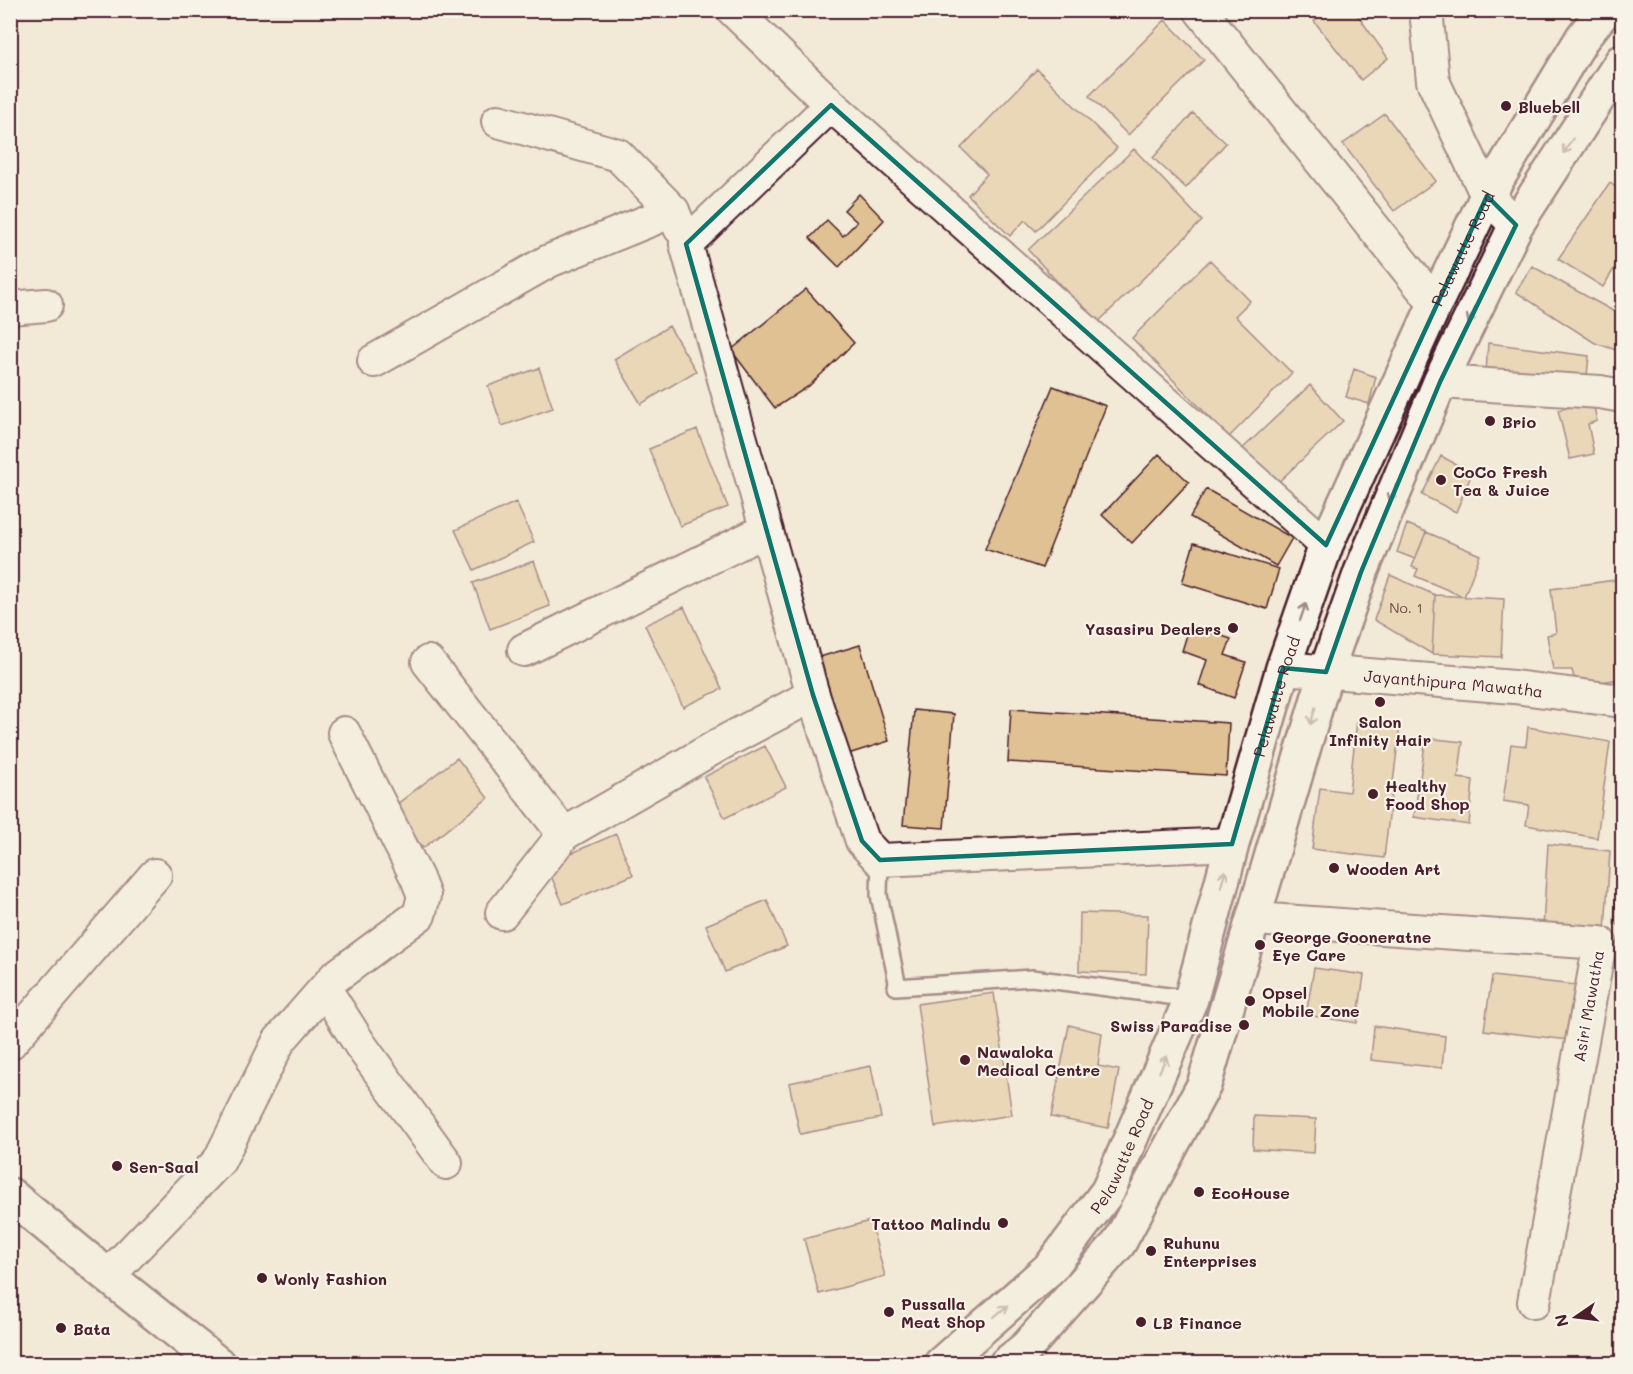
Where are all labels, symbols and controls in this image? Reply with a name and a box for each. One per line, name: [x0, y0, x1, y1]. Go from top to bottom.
place label: Bluebell: [1518, 96, 1580, 117]
marker: Bluebell: [1499, 99, 1513, 113]
one-way arrow: [1561, 137, 1574, 154]
street label: Pelawatte Road: [1425, 187, 1498, 309]
one-way arrow: [1466, 306, 1478, 324]
place label: Brio: [1502, 411, 1537, 432]
marker: Brio: [1483, 414, 1497, 428]
place label: CoCo Fresh Tea & Juice: [1453, 461, 1550, 500]
marker: CoCo Fresh Tea & Juice: [1434, 473, 1448, 487]
one-way arrow: [1387, 484, 1398, 502]
house number: No. 1: [1389, 598, 1423, 617]
one-way arrow: [1298, 603, 1309, 622]
place label: Yasasiru Dealers: [1085, 618, 1221, 639]
marker: Yasasiru Dealers: [1226, 621, 1240, 635]
street label: Pelawatte Road: [1247, 633, 1304, 759]
street label: Jayanthipura Mawatha: [1363, 664, 1544, 701]
marker: Salon Infinity Hair: [1373, 695, 1387, 709]
one-way arrow: [1307, 706, 1318, 725]
place label: Salon Infinity Hair: [1329, 711, 1431, 750]
place label: Healthy Food Shop: [1385, 775, 1470, 814]
marker: Healthy Food Shop: [1366, 787, 1380, 801]
place label: Wooden Art: [1346, 858, 1440, 879]
marker: Wooden Art: [1327, 861, 1341, 875]
one-way arrow: [1217, 870, 1229, 889]
place label: George Gooneratne Eye Care: [1272, 926, 1431, 965]
marker: George Gooneratne Eye Care: [1253, 938, 1267, 952]
street label: Asiri Mawatha: [1568, 949, 1608, 1063]
place label: Opsel Mobile Zone: [1262, 982, 1360, 1021]
marker: Opsel Mobile Zone: [1243, 994, 1257, 1008]
place label: Swiss Paradise: [1110, 1015, 1232, 1036]
marker: Swiss Paradise: [1237, 1018, 1251, 1032]
place label: Nawaloka Medical Centre: [977, 1041, 1100, 1080]
marker: Nawaloka Medical Centre: [958, 1053, 972, 1067]
one-way arrow: [1158, 1056, 1169, 1074]
street label: Pelawatte Road: [1084, 1095, 1157, 1217]
place label: Sen-Saal: [129, 1156, 198, 1177]
marker: Sen-Saal: [110, 1159, 124, 1173]
place label: EcoHouse: [1211, 1182, 1290, 1203]
marker: EcoHouse: [1192, 1185, 1206, 1199]
place label: Tattoo Malindu: [871, 1213, 991, 1234]
marker: Tattoo Malindu: [996, 1216, 1010, 1230]
place label: Ruhunu Enterprises: [1163, 1232, 1257, 1271]
marker: Ruhunu Enterprises: [1144, 1244, 1158, 1258]
place label: Wonly Fashion: [274, 1268, 387, 1289]
marker: Wonly Fashion: [255, 1271, 269, 1285]
north arrow: [1546, 1287, 1606, 1347]
place label: Pussalla Meat Shop: [901, 1293, 985, 1332]
one-way arrow: [993, 1304, 1008, 1318]
marker: Pussalla Meat Shop: [882, 1305, 896, 1319]
place label: LB Finance: [1153, 1312, 1242, 1333]
text: N: [1549, 1312, 1573, 1329]
marker: LB Finance: [1134, 1315, 1148, 1329]
place label: Bata: [73, 1318, 111, 1339]
marker: Bata: [54, 1321, 68, 1335]

